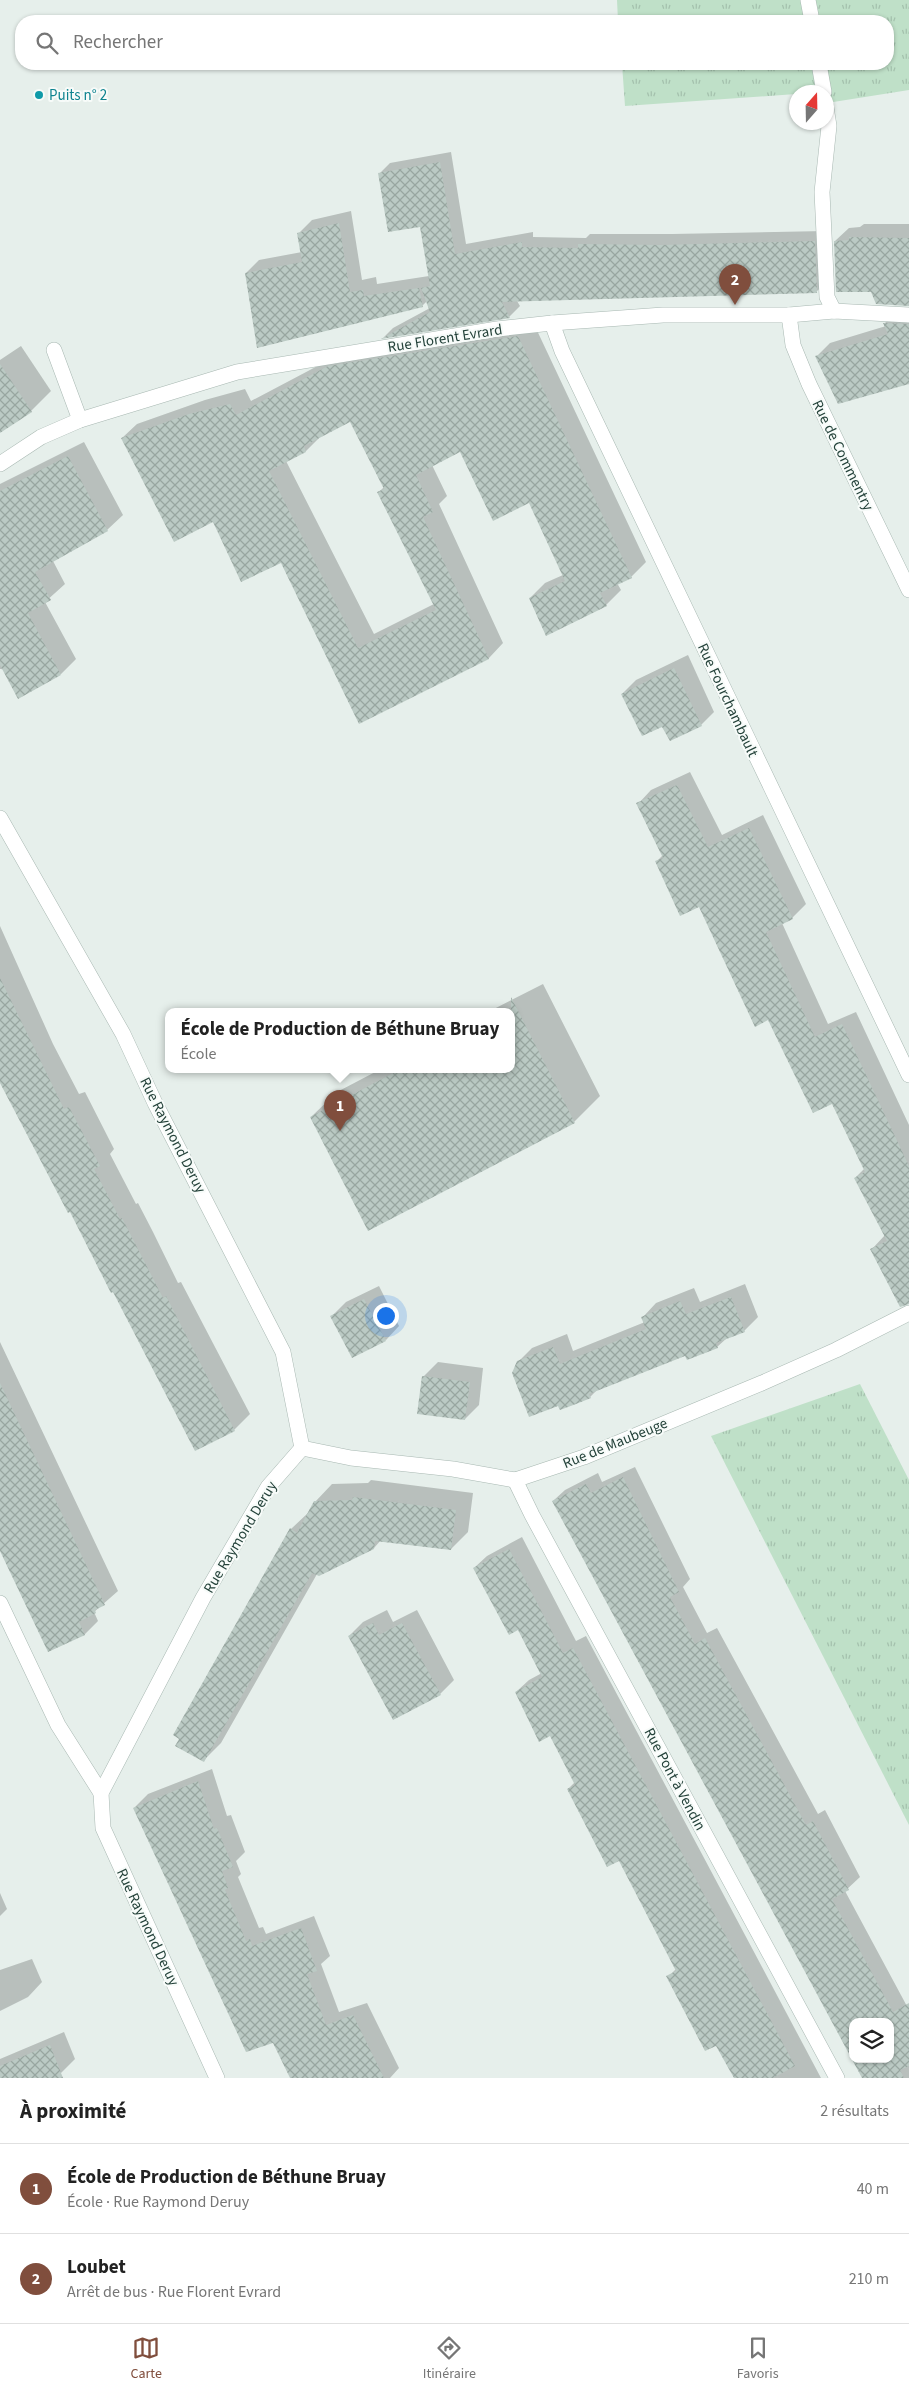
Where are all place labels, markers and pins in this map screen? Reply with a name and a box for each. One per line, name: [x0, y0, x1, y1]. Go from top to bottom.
place label: Puits n° 2: [49, 85, 107, 106]
marker: Puits n° 2: [33, 89, 45, 101]
pin: 2: [719, 264, 751, 305]
pin: 1: [324, 1090, 356, 1131]

